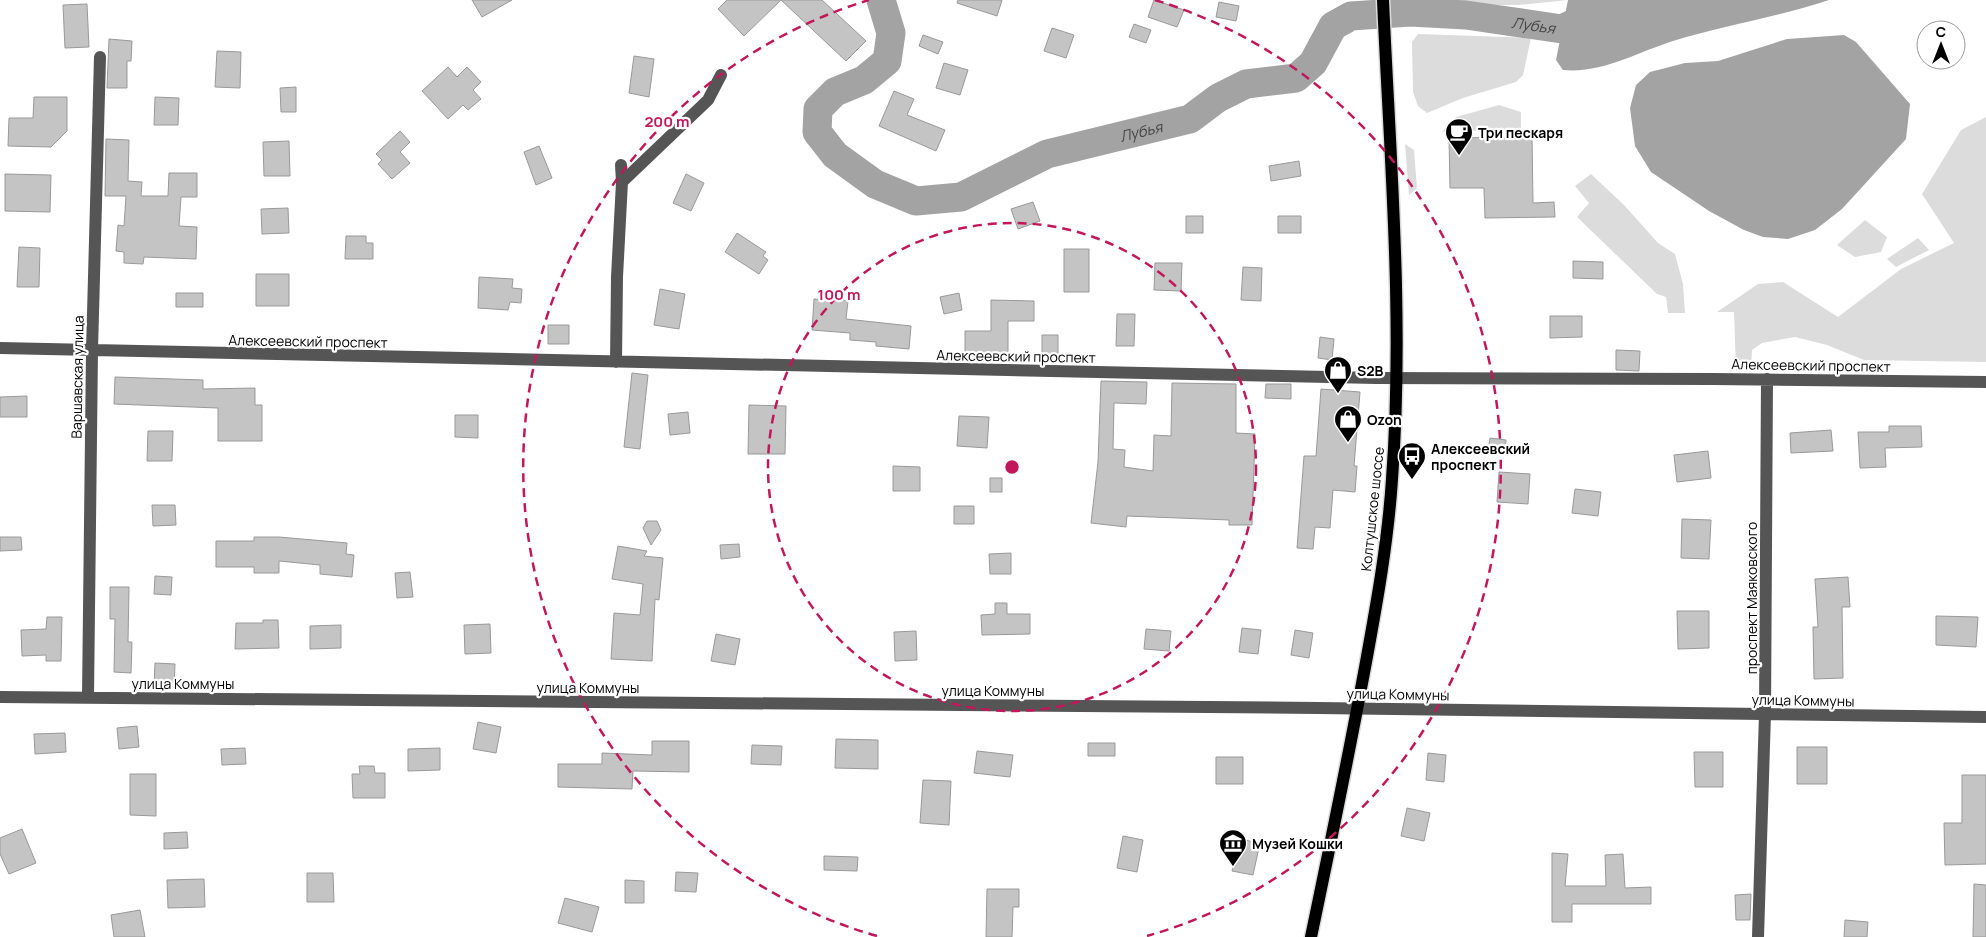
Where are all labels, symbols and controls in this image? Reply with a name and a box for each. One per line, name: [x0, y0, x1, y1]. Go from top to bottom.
water label: Лубья: [1510, 11, 1558, 39]
north arrow: [1916, 20, 1966, 70]
text: С: [1936, 22, 1946, 41]
text: 200 m: [644, 111, 690, 132]
water label: Лубья: [1117, 115, 1166, 146]
cafe icon: Три пескаря: [1444, 117, 1474, 156]
place label: Три пескаря: [1478, 123, 1563, 142]
text: 100 m: [818, 284, 860, 305]
street label: Варшавская улица: [66, 315, 88, 439]
street label: Алексеевский проспект: [228, 330, 388, 352]
street label: Алексеевский проспект: [936, 345, 1096, 367]
street label: Алексеевский проспект: [1731, 354, 1891, 376]
shop icon: S2B: [1323, 355, 1353, 394]
place label: S2B: [1357, 361, 1384, 380]
shop icon: Ozon: [1333, 404, 1363, 443]
place label: Ozon: [1367, 410, 1402, 429]
place label: Алексеевский проспект: [1431, 439, 1530, 474]
bus stop icon: Алексеевский проспект: [1397, 441, 1427, 480]
street label: Колтушское шоссе: [1356, 446, 1388, 572]
centre of rings: [1003, 458, 1021, 476]
street label: проспект Маяковского: [1742, 522, 1761, 674]
street label: улица Коммуны: [132, 674, 234, 693]
street label: улица Коммуны: [537, 678, 639, 697]
street label: улица Коммуны: [942, 681, 1044, 700]
street label: улица Коммуны: [1346, 684, 1450, 704]
street label: улица Коммуны: [1751, 690, 1855, 710]
museum icon: Музей Кошки: [1218, 828, 1248, 867]
place label: Музей Кошки: [1252, 834, 1343, 853]

